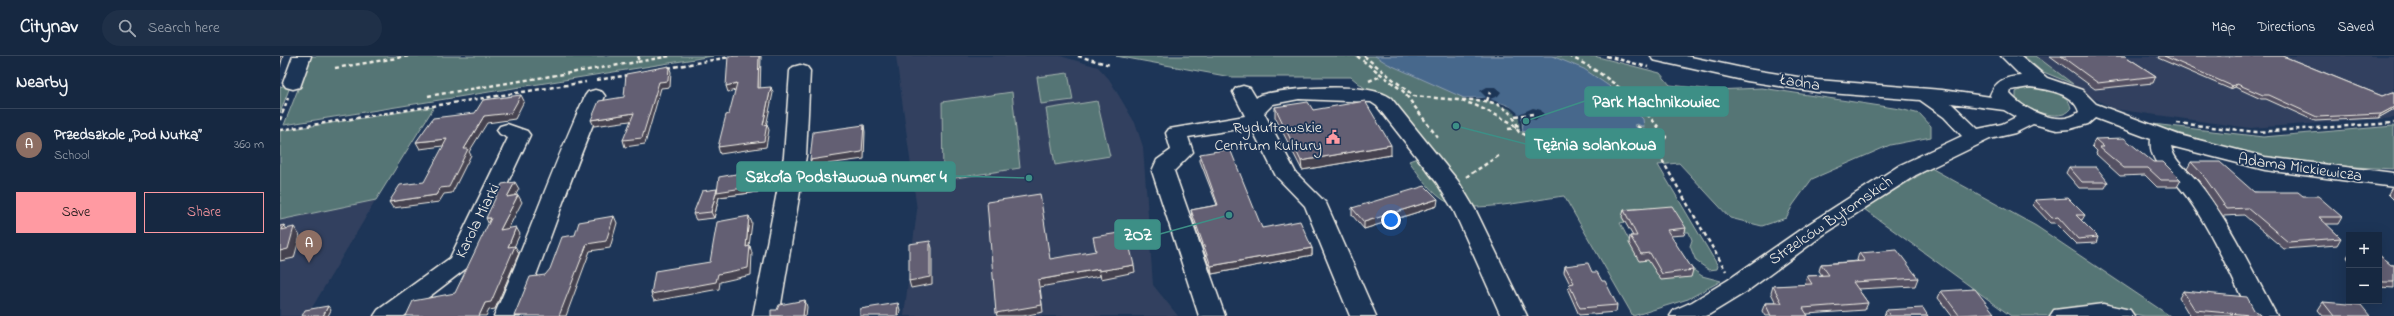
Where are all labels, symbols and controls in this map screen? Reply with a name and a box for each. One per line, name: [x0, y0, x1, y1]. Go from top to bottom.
search box: [102, 10, 382, 46]
text: Citynav: [20, 14, 78, 41]
icon: search: [116, 17, 138, 39]
text: Search here: [148, 17, 220, 39]
text: Map: [2212, 17, 2235, 38]
text: Directions: [2257, 17, 2315, 38]
text: Saved: [2337, 17, 2374, 38]
street label: Ładna: [1777, 68, 1822, 98]
text: Nearby: [16, 70, 68, 95]
callout: Park Machnikowiec: [1585, 87, 1728, 116]
text: Park Machnikowiec: [1592, 90, 1720, 115]
place label: Rydułtowskie Centrum Kultury: [1214, 116, 1323, 158]
text: Przedszkole „Pod Nutką”: [54, 124, 202, 146]
public building icon: Rydułtowskie Centrum Kultury: [1325, 129, 1341, 145]
callout: Tężnia solankowa: [1526, 129, 1664, 158]
text: Tężnia solankowa: [1534, 133, 1656, 158]
text: A: [25, 135, 33, 154]
text: 360 m: [234, 135, 264, 154]
text: School: [54, 146, 90, 165]
street label: Adama Mickiewicza: [2236, 147, 2364, 189]
callout: Szkoła Podstawowa numer 4: [737, 162, 955, 191]
text: Szkoła Podstawowa numer 4: [745, 165, 948, 190]
street label: Strzelców Bytomskich: [1764, 170, 1898, 272]
street label: Karola Miarki: [450, 179, 507, 262]
button: Save: [16, 192, 136, 233]
button: Share: [144, 192, 264, 233]
your location: [1381, 210, 1401, 230]
callout: ZOZ: [1115, 220, 1160, 249]
text: ZOZ: [1124, 223, 1153, 248]
pin: A: [296, 230, 322, 263]
map controls: [2346, 232, 2382, 304]
button: +: [2346, 232, 2382, 268]
button: −: [2346, 268, 2382, 304]

